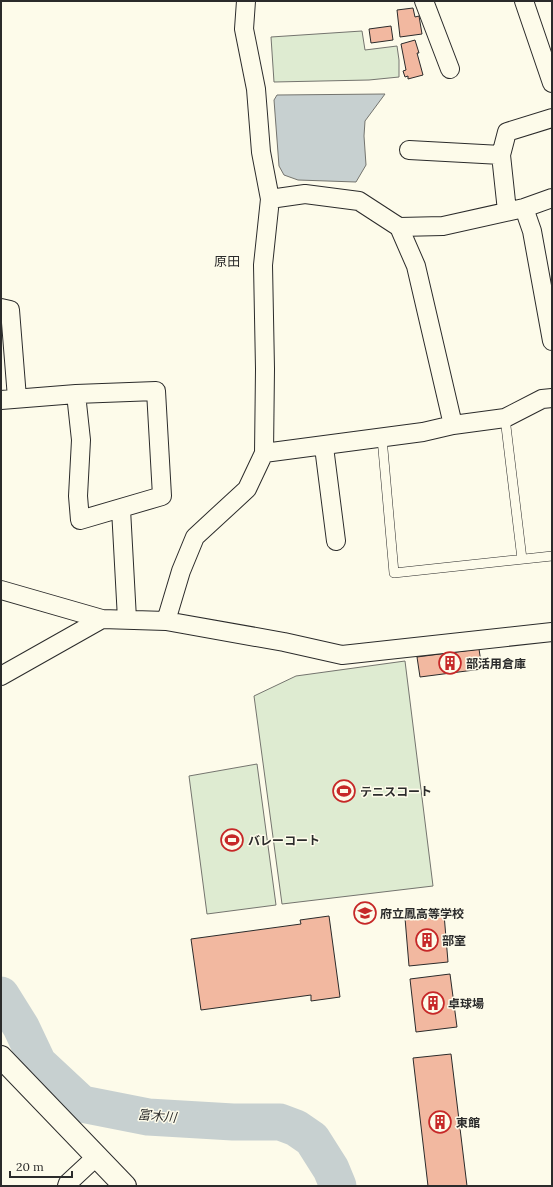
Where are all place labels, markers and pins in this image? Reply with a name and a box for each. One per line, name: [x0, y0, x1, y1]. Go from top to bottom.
building icon: 部活用倉庫: [437, 650, 463, 676]
place label: 部活用倉庫: [466, 656, 526, 671]
sports icon: テニスコート: [331, 778, 357, 804]
place label: テニスコート: [360, 784, 432, 799]
sports icon: バレーコート: [219, 827, 245, 853]
place label: バレーコート: [248, 833, 320, 848]
school or university icon: 府立鳳高等学校: [352, 900, 378, 926]
place label: 府立鳳高等学校: [380, 906, 464, 921]
building icon: 部室: [414, 927, 440, 953]
place label: 部室: [442, 933, 466, 948]
building icon: 卓球場: [420, 990, 446, 1016]
place label: 卓球場: [448, 996, 484, 1011]
building icon: 東館: [427, 1109, 453, 1135]
place label: 東館: [456, 1115, 480, 1130]

